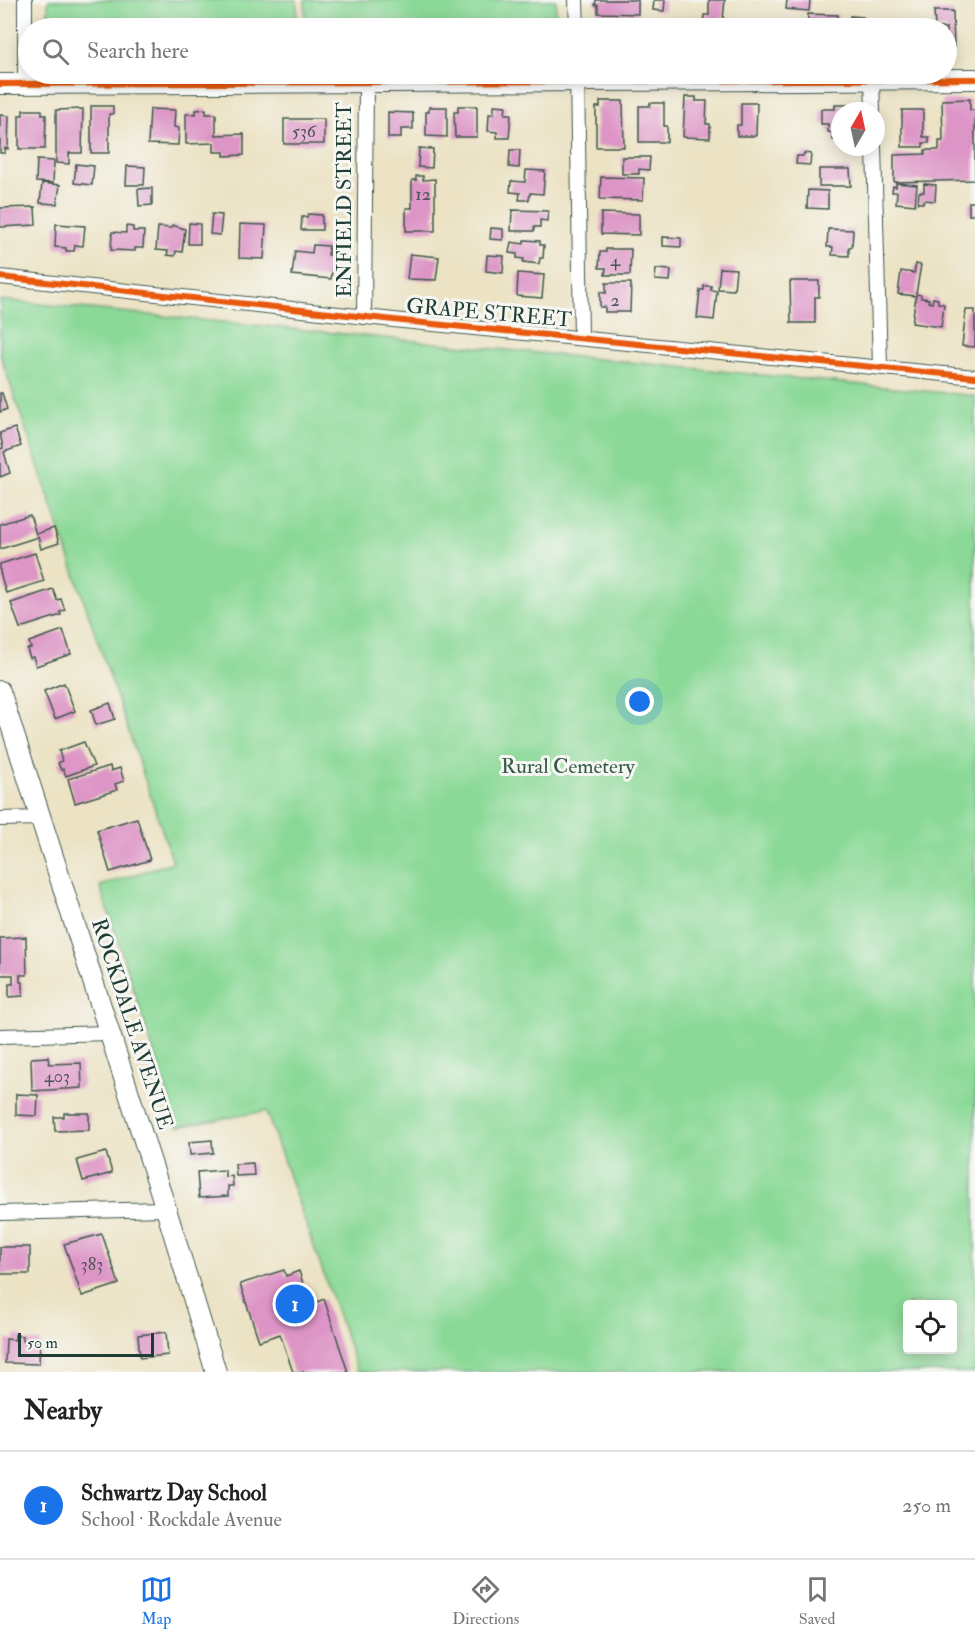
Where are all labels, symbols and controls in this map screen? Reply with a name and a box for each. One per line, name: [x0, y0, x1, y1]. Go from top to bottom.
search box: [18, 18, 957, 84]
icon: search: [39, 35, 72, 68]
text: Search here: [87, 37, 189, 65]
street label: ENFIELD STREET: [331, 102, 358, 298]
north arrow: [831, 102, 885, 156]
house number: 536: [292, 120, 317, 143]
house number: 12: [415, 183, 431, 206]
house number: 4: [610, 249, 621, 272]
house number: 2: [610, 289, 620, 312]
street label: GRAPE STREET: [405, 292, 573, 334]
your location: [625, 687, 654, 716]
park label: Rural Cemetery: [501, 753, 636, 780]
street label: ROCKDALE AVENUE: [85, 915, 179, 1133]
house number: 403: [44, 1065, 70, 1088]
house number: 383: [81, 1253, 103, 1276]
pin: 1: [276, 1282, 314, 1326]
map controls: [903, 1300, 957, 1354]
button: locate: [903, 1300, 957, 1354]
scale bar: [18, 1330, 154, 1358]
text: 50 m: [27, 1333, 58, 1353]
text: Nearby: [24, 1395, 102, 1427]
text: Schwartz Day School: [81, 1479, 267, 1507]
text: 1: [40, 1493, 47, 1518]
text: 250 m: [902, 1493, 951, 1518]
text: School · Rockdale Avenue: [81, 1507, 282, 1532]
tab: Map: [140, 1573, 173, 1629]
tab: Directions: [452, 1573, 519, 1629]
tab: Saved: [799, 1573, 835, 1629]

